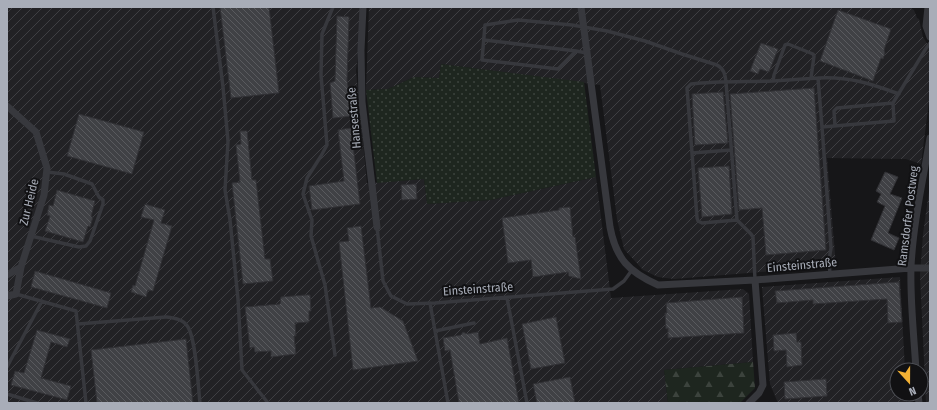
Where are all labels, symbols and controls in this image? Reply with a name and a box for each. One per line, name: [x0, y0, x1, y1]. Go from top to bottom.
street label: Hansestraße: [344, 87, 364, 149]
street label: Ramsdorfer Postweg: [895, 165, 921, 267]
street label: Zur Heide: [16, 177, 42, 227]
street label: Einsteinstraße: [766, 255, 838, 275]
street label: Einsteinstraße: [442, 280, 514, 298]
north arrow: [889, 362, 929, 402]
text: N: [907, 384, 918, 398]

